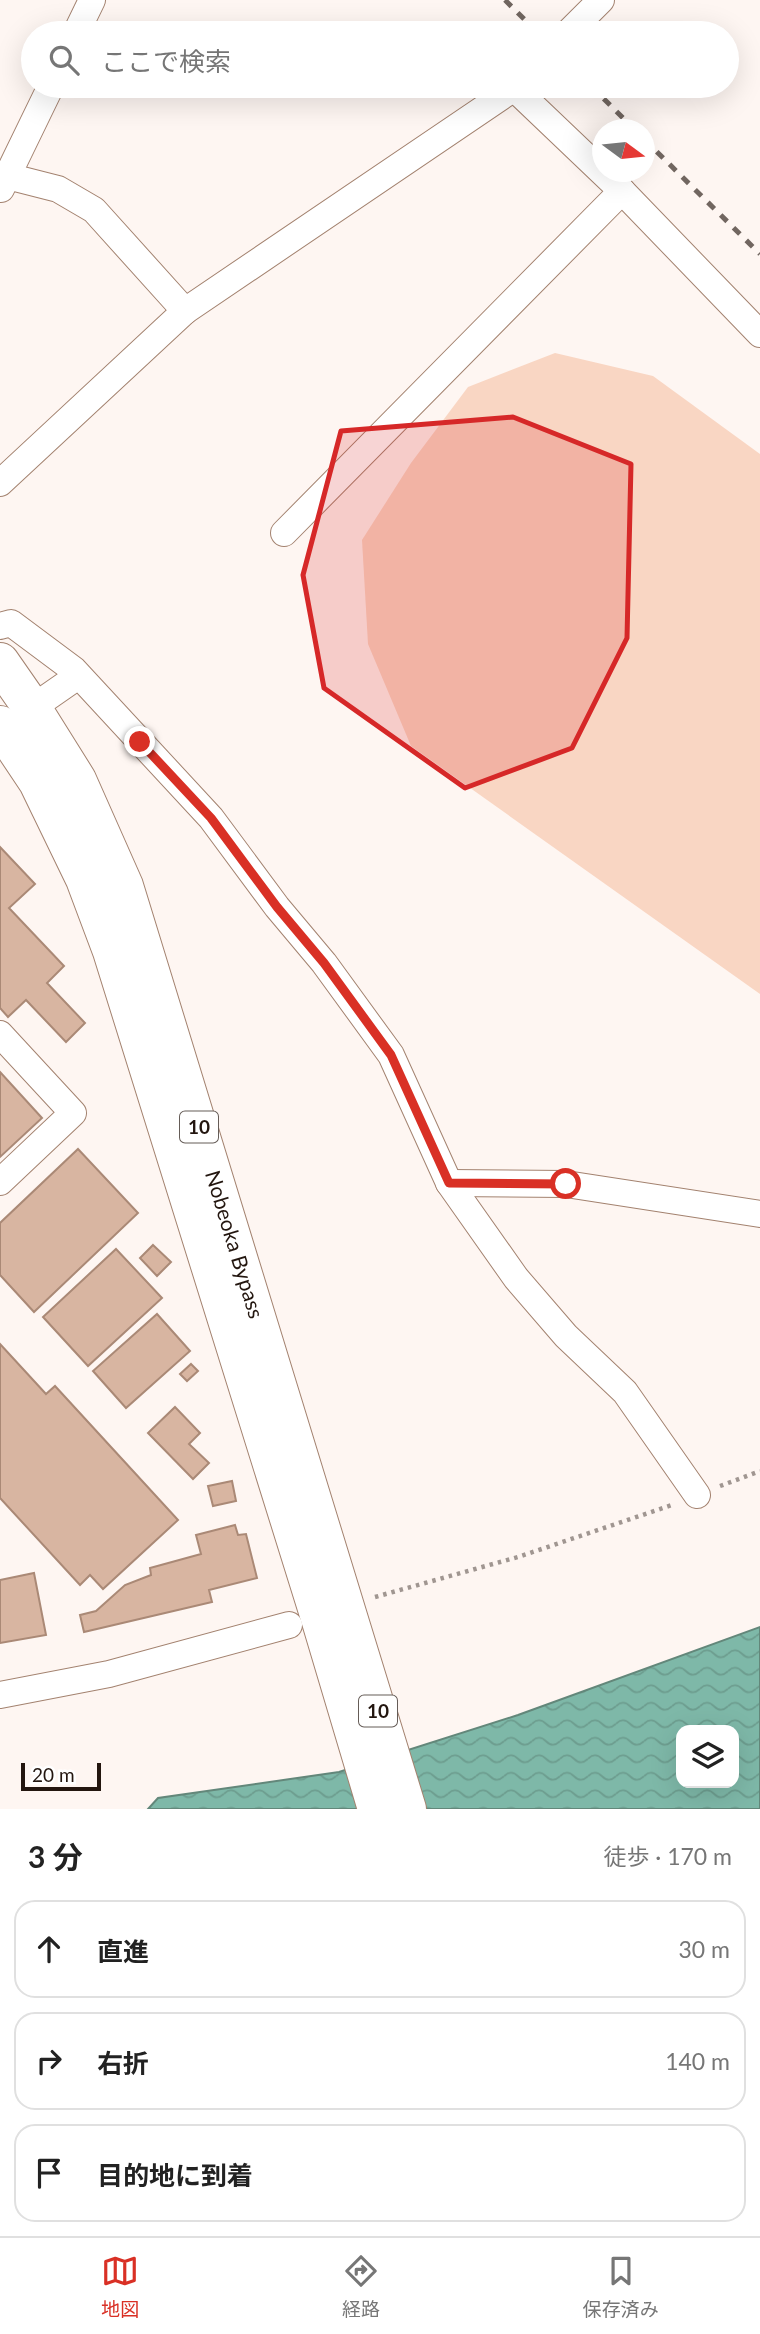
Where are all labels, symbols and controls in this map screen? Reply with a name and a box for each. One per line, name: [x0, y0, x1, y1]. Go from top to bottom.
search box: [21, 21, 739, 98]
icon: search: [45, 41, 83, 79]
text: ここで検索: [101, 45, 231, 77]
north arrow: [592, 119, 655, 182]
route end: [124, 726, 155, 757]
road number: 10: [180, 1112, 218, 1142]
street label: Nobeoka Bypass: [201, 1167, 270, 1321]
route start: [550, 1168, 581, 1199]
road number: 10: [359, 1695, 397, 1726]
map controls: [676, 1725, 739, 1788]
button: layers: [676, 1725, 739, 1788]
scale bar: [21, 1760, 102, 1792]
text: 20 m: [32, 1763, 75, 1786]
text: 3 分: [28, 1838, 83, 1874]
text: 徒歩 · 170 m: [603, 1842, 732, 1870]
icon: ahead: [30, 1930, 68, 1968]
text: 直進: [97, 1935, 149, 1967]
text: 30 m: [679, 1935, 730, 1963]
icon: right: [30, 2042, 68, 2080]
text: 右折: [97, 2047, 149, 2079]
text: 140 m: [665, 2047, 730, 2075]
icon: arrive: [30, 2154, 68, 2192]
text: 目的地に到着: [97, 2159, 253, 2191]
tab: 地図: [101, 2252, 139, 2321]
tab: 経路: [342, 2252, 380, 2321]
tab: 保存済み: [583, 2252, 659, 2321]

